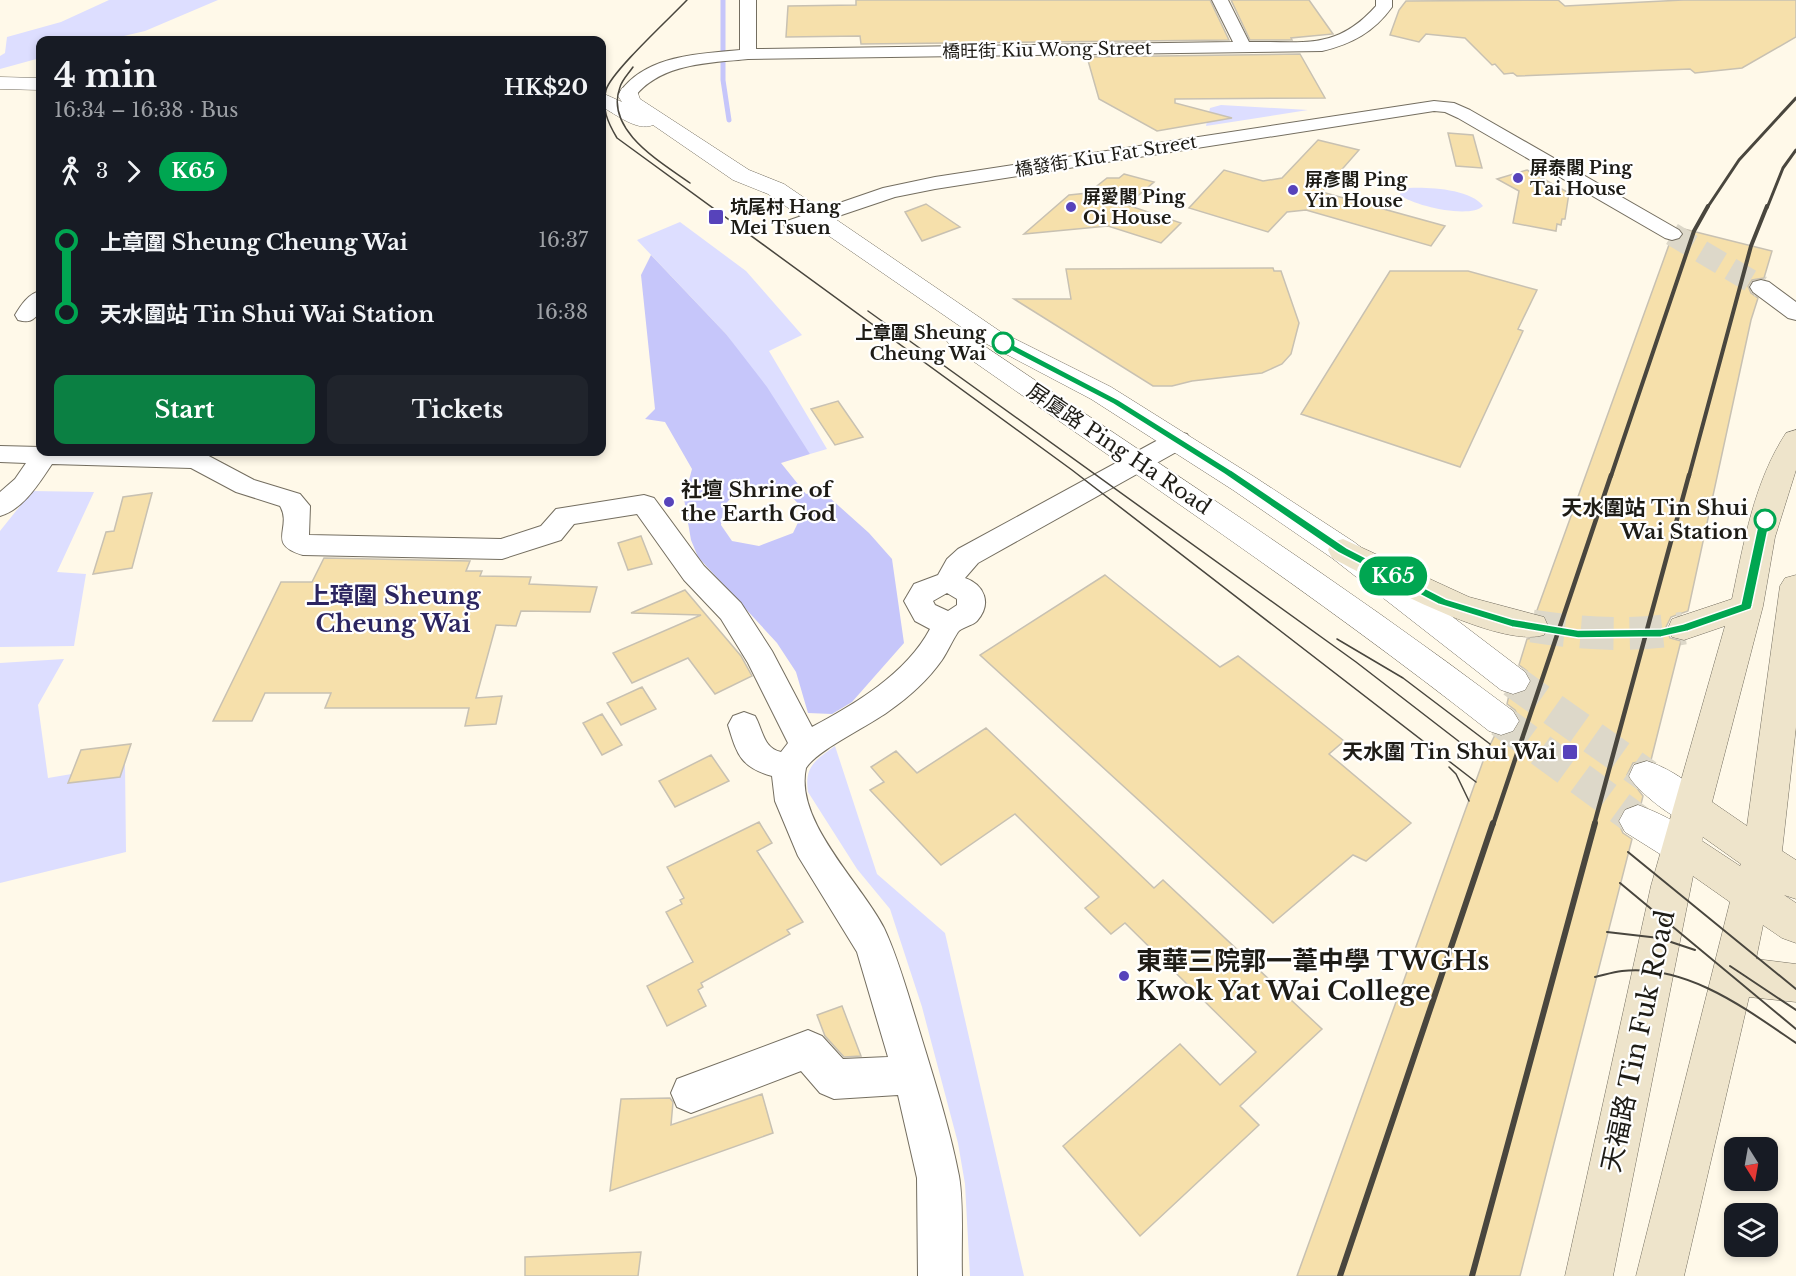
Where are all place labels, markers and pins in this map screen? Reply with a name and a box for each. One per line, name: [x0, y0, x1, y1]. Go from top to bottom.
place label: 屏泰閣 Ping Tai House: [1530, 157, 1633, 200]
place label: 屏彥閣 Ping Yin House: [1304, 169, 1408, 212]
marker: 屏泰閣 Ping Tai House: [1511, 171, 1525, 185]
marker: 屏彥閣 Ping Yin House: [1286, 183, 1300, 197]
place label: 屏愛閣 Ping Oi House: [1083, 186, 1186, 229]
place label: 坑尾村 Hang Mei Tsuen: [730, 196, 841, 239]
marker: 屏愛閣 Ping Oi House: [1064, 200, 1078, 214]
marker: 坑尾村 Hang Mei Tsuen: [707, 208, 725, 226]
place label: 上章圍 Sheung Cheung Wai: [855, 322, 987, 365]
marker: 上章圍 Sheung Cheung Wai: [992, 332, 1014, 354]
place label: 社壇 Shrine of the Earth God: [681, 477, 836, 527]
marker: 社壇 Shrine of the Earth God: [662, 495, 676, 509]
place label: 天水圍站 Tin Shui Wai Station: [1561, 495, 1748, 545]
marker: 天水圍站 Tin Shui Wai Station: [1754, 509, 1776, 531]
place label: 天水圍 Tin Shui Wai: [1342, 739, 1556, 765]
marker: 天水圍 Tin Shui Wai: [1561, 743, 1579, 761]
place label: 東華三院郭一葦中學 TWGHs Kwok Yat Wai College: [1136, 945, 1489, 1007]
marker: 東華三院郭一葦中學 TWGHs Kwok Yat Wai College: [1117, 969, 1131, 983]

